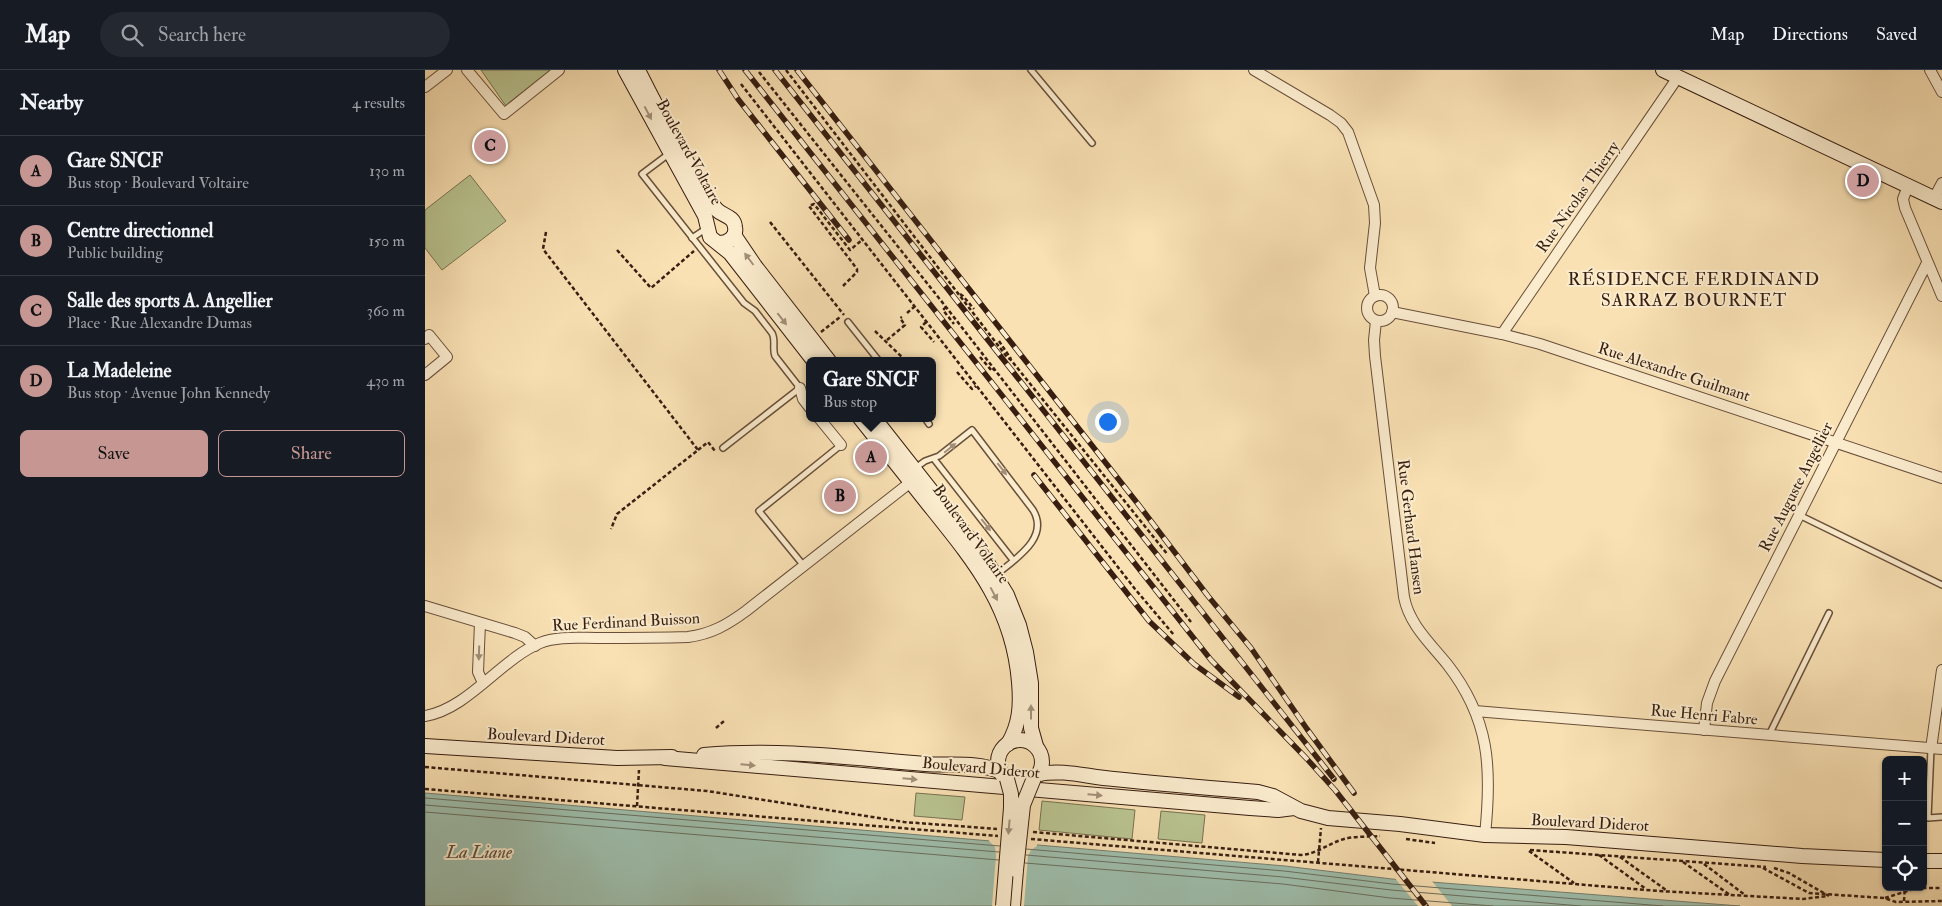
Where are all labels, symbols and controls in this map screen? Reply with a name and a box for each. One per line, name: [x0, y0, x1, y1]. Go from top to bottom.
search box: [100, 12, 450, 57]
text: Map: [25, 19, 70, 50]
icon: search: [118, 21, 146, 49]
text: Search here: [158, 23, 246, 47]
text: Map: [1711, 23, 1744, 46]
text: Directions: [1772, 23, 1848, 46]
text: Saved: [1876, 23, 1917, 46]
text: Nearby: [20, 89, 83, 116]
text: 4 results: [352, 93, 405, 113]
street label: Boulevard Voltaire: [652, 96, 726, 209]
one-way arrow: [644, 106, 652, 120]
pin: C: [474, 127, 506, 165]
street label: Rue Nicolas Thierry: [1532, 137, 1625, 257]
text: Gare SNCF: [67, 149, 163, 173]
text: A: [31, 161, 41, 181]
text: 130 m: [369, 161, 405, 181]
pin: D: [1847, 162, 1879, 200]
text: Bus stop · Boulevard Voltaire: [67, 173, 249, 193]
text: Centre directionnel: [67, 219, 213, 243]
text: B: [31, 231, 41, 251]
text: 150 m: [368, 231, 405, 251]
text: Public building: [67, 243, 163, 263]
one-way arrow: [744, 253, 755, 266]
district label: RÉSIDENCE FERDINAND SARRAZ BOURNET: [1568, 268, 1820, 312]
text: Salle des sports A. Angellier: [67, 289, 272, 313]
text: C: [30, 301, 42, 321]
text: 360 m: [367, 301, 405, 321]
one-way arrow: [776, 312, 787, 325]
text: Place · Rue Alexandre Dumas: [67, 313, 252, 333]
street label: Rue Alexandre Guilmant: [1595, 338, 1753, 406]
popup: [806, 357, 936, 422]
text: La Madeleine: [67, 359, 171, 383]
text: Gare SNCF: [823, 368, 919, 392]
text: D: [29, 371, 43, 391]
text: 430 m: [366, 371, 405, 391]
text: Bus stop · Avenue John Kennedy: [67, 383, 270, 403]
text: Bus stop: [823, 392, 877, 412]
your location: [1095, 409, 1121, 435]
street label: Rue Auguste Angellier: [1755, 419, 1837, 555]
button: Save: [20, 430, 208, 477]
button: Share: [218, 430, 405, 477]
pin: A: [855, 438, 887, 476]
one-way arrow: [943, 442, 956, 453]
street label: Rue Gerhard Hansen: [1393, 458, 1429, 596]
one-way arrow: [996, 462, 1007, 475]
pin: B: [824, 477, 856, 515]
street label: Boulevard Voltaire: [928, 480, 1014, 588]
one-way arrow: [981, 518, 991, 532]
one-way arrow: [990, 587, 998, 601]
street label: Rue Ferdinand Buisson: [551, 608, 701, 636]
one-way arrow: [475, 646, 483, 662]
street label: Rue Henri Fabre: [1649, 700, 1759, 730]
one-way arrow: [1027, 704, 1035, 720]
street label: Boulevard Diderot: [486, 724, 606, 750]
street label: Boulevard Diderot: [921, 753, 1041, 783]
map controls: [1882, 756, 1927, 891]
button: +: [1882, 756, 1927, 801]
one-way arrow: [741, 762, 757, 770]
one-way arrow: [902, 775, 918, 783]
one-way arrow: [1087, 791, 1103, 799]
button: −: [1882, 801, 1927, 846]
street label: Boulevard Diderot: [1530, 810, 1650, 836]
one-way arrow: [1005, 819, 1013, 835]
water label: La Liane: [445, 841, 513, 864]
button: locate: [1882, 846, 1927, 891]

